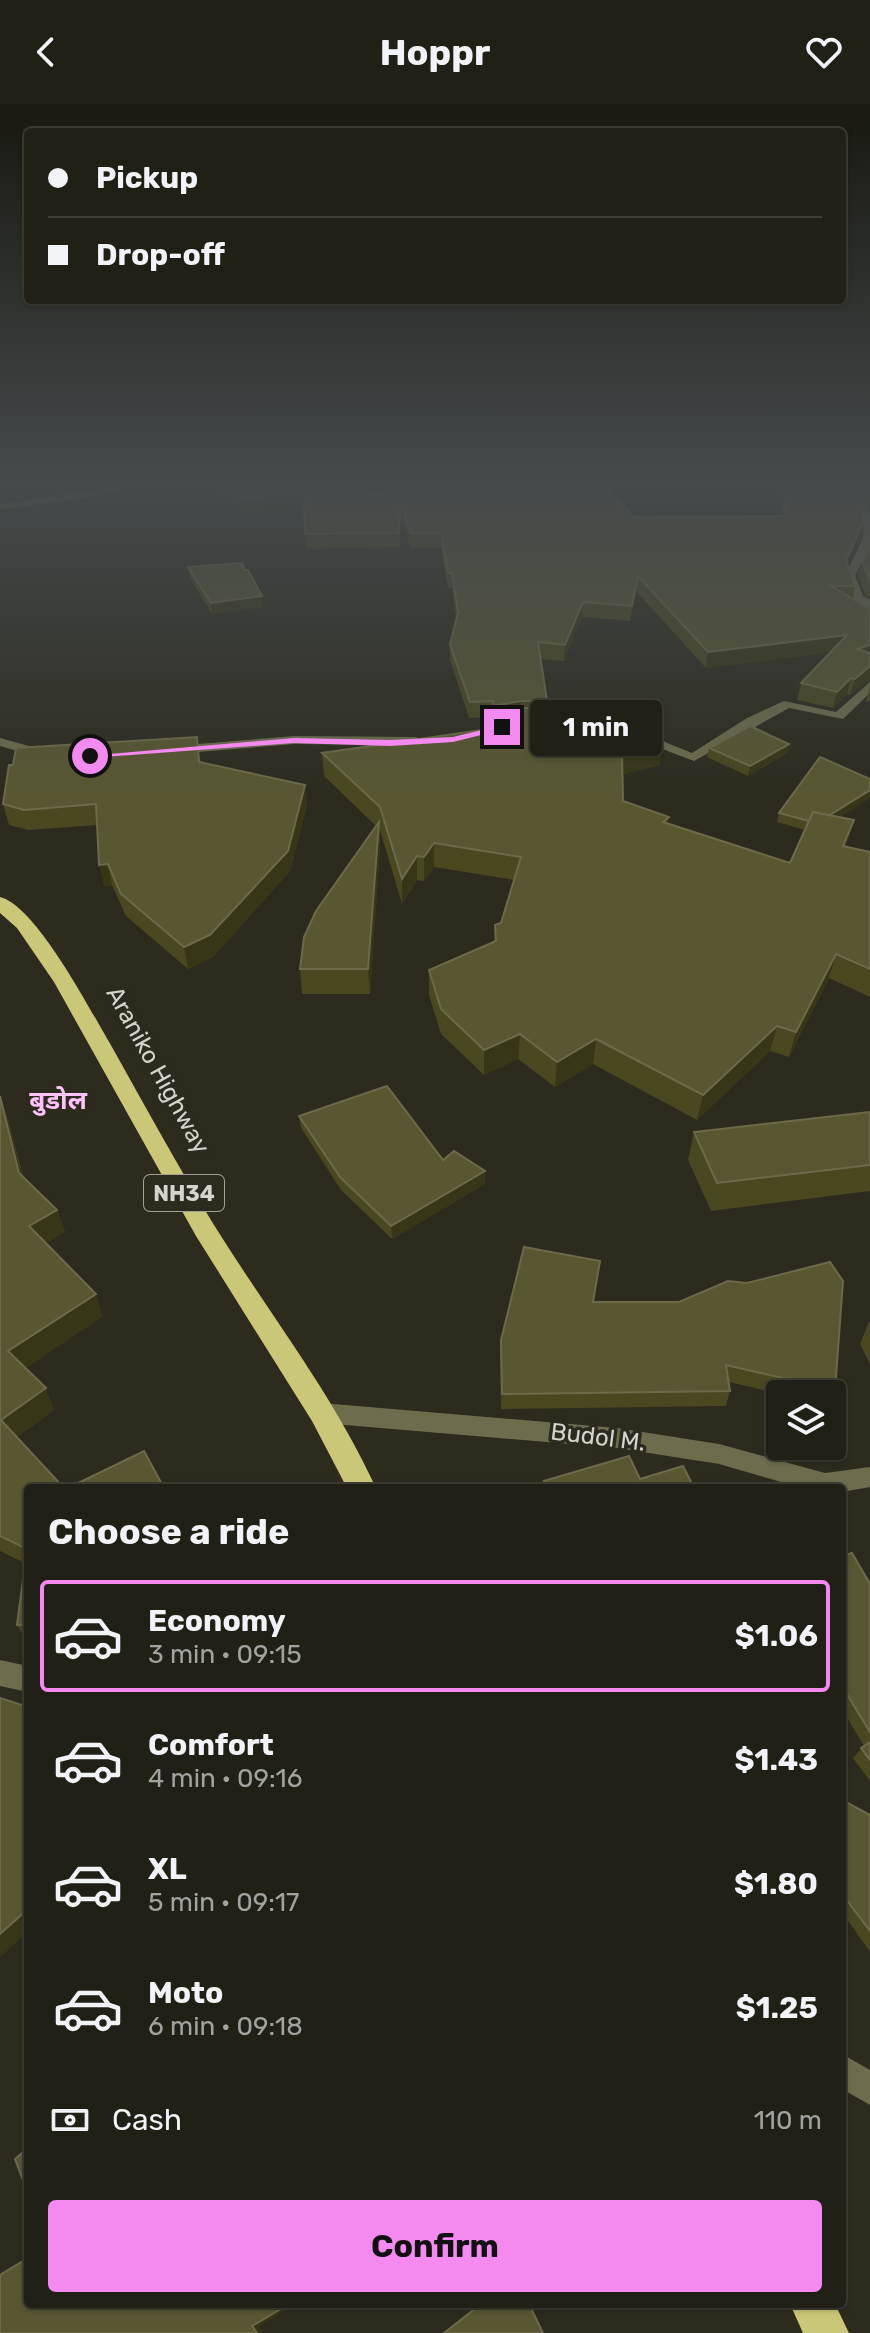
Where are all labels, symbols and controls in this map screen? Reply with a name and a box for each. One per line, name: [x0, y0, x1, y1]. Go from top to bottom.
icon: back: [24, 30, 68, 74]
icon: heart: [802, 30, 846, 74]
text: Hoppr: [380, 31, 490, 74]
text: Pickup: [96, 160, 198, 196]
text: Drop-off: [96, 237, 225, 273]
callout: 1 min: [530, 699, 662, 755]
route end: [484, 709, 520, 745]
text: 1 min: [563, 712, 629, 743]
route start: [72, 738, 108, 774]
street label: Araniko Highway: [100, 981, 216, 1159]
district label: बुडोल: [29, 1085, 88, 1116]
road number: NH34: [144, 1175, 224, 1211]
map controls: [766, 1380, 846, 1460]
button: layers: [766, 1380, 846, 1460]
street label: Budol M.: [549, 1417, 647, 1457]
text: Choose a ride: [48, 1510, 289, 1553]
icon: car: [52, 1600, 124, 1672]
text: Economy: [148, 1603, 286, 1639]
text: $1.06: [735, 1618, 818, 1654]
text: 3 min · 09:15: [148, 1639, 302, 1670]
icon: car: [52, 1724, 124, 1796]
text: Comfort: [148, 1727, 274, 1763]
text: $1.43: [734, 1742, 818, 1778]
text: 4 min · 09:16: [148, 1763, 302, 1794]
icon: car: [52, 1848, 124, 1920]
text: XL: [148, 1851, 187, 1887]
text: $1.80: [734, 1866, 818, 1902]
text: 5 min · 09:17: [148, 1887, 299, 1918]
icon: car: [52, 1972, 124, 2044]
text: Moto: [148, 1975, 223, 2011]
text: $1.25: [736, 1990, 818, 2026]
text: 6 min · 09:18: [148, 2011, 303, 2042]
icon: cash: [48, 2098, 92, 2142]
text: Cash: [112, 2102, 182, 2138]
text: 110 m: [754, 2105, 822, 2136]
button: Confirm: [48, 2200, 822, 2292]

